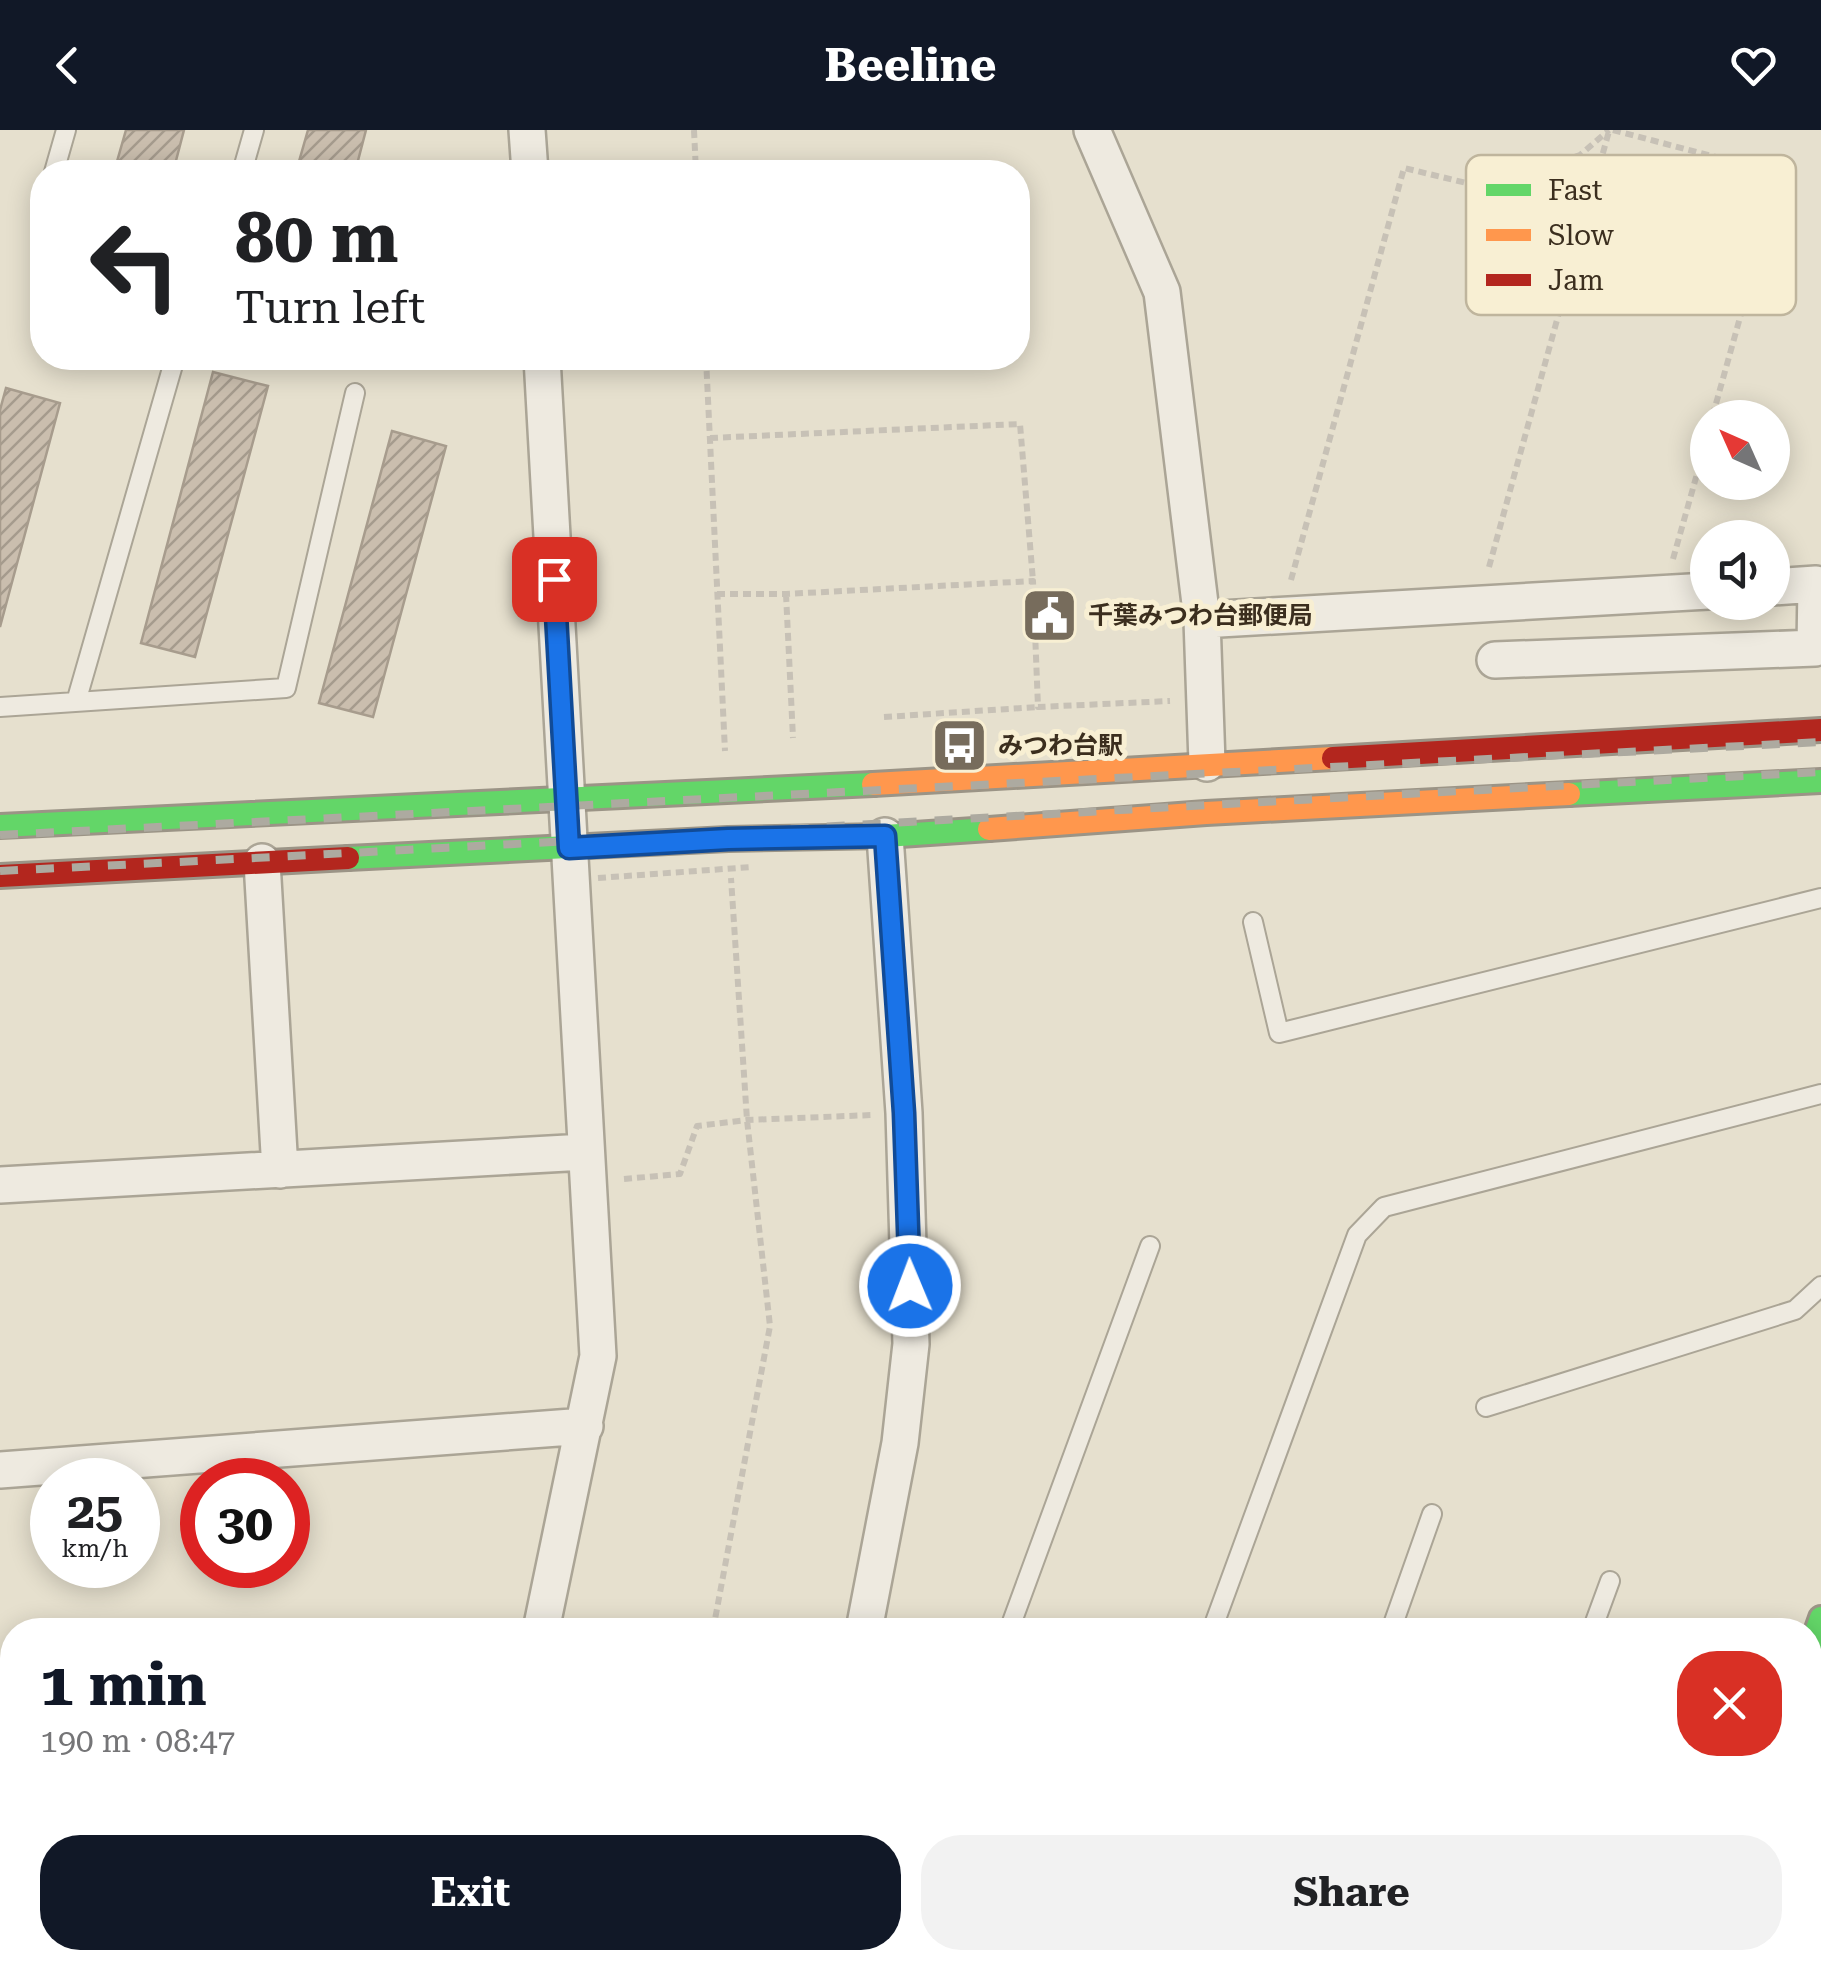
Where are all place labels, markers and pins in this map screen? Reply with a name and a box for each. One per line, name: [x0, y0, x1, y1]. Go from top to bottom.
pin: [512, 537, 597, 622]
public building icon: 千葉みつわ台郵便局: [1019, 585, 1079, 645]
place label: 千葉みつわ台郵便局: [1088, 601, 1313, 630]
bus stop icon: みつわ台駅: [929, 715, 989, 775]
place label: みつわ台駅: [998, 731, 1123, 760]

